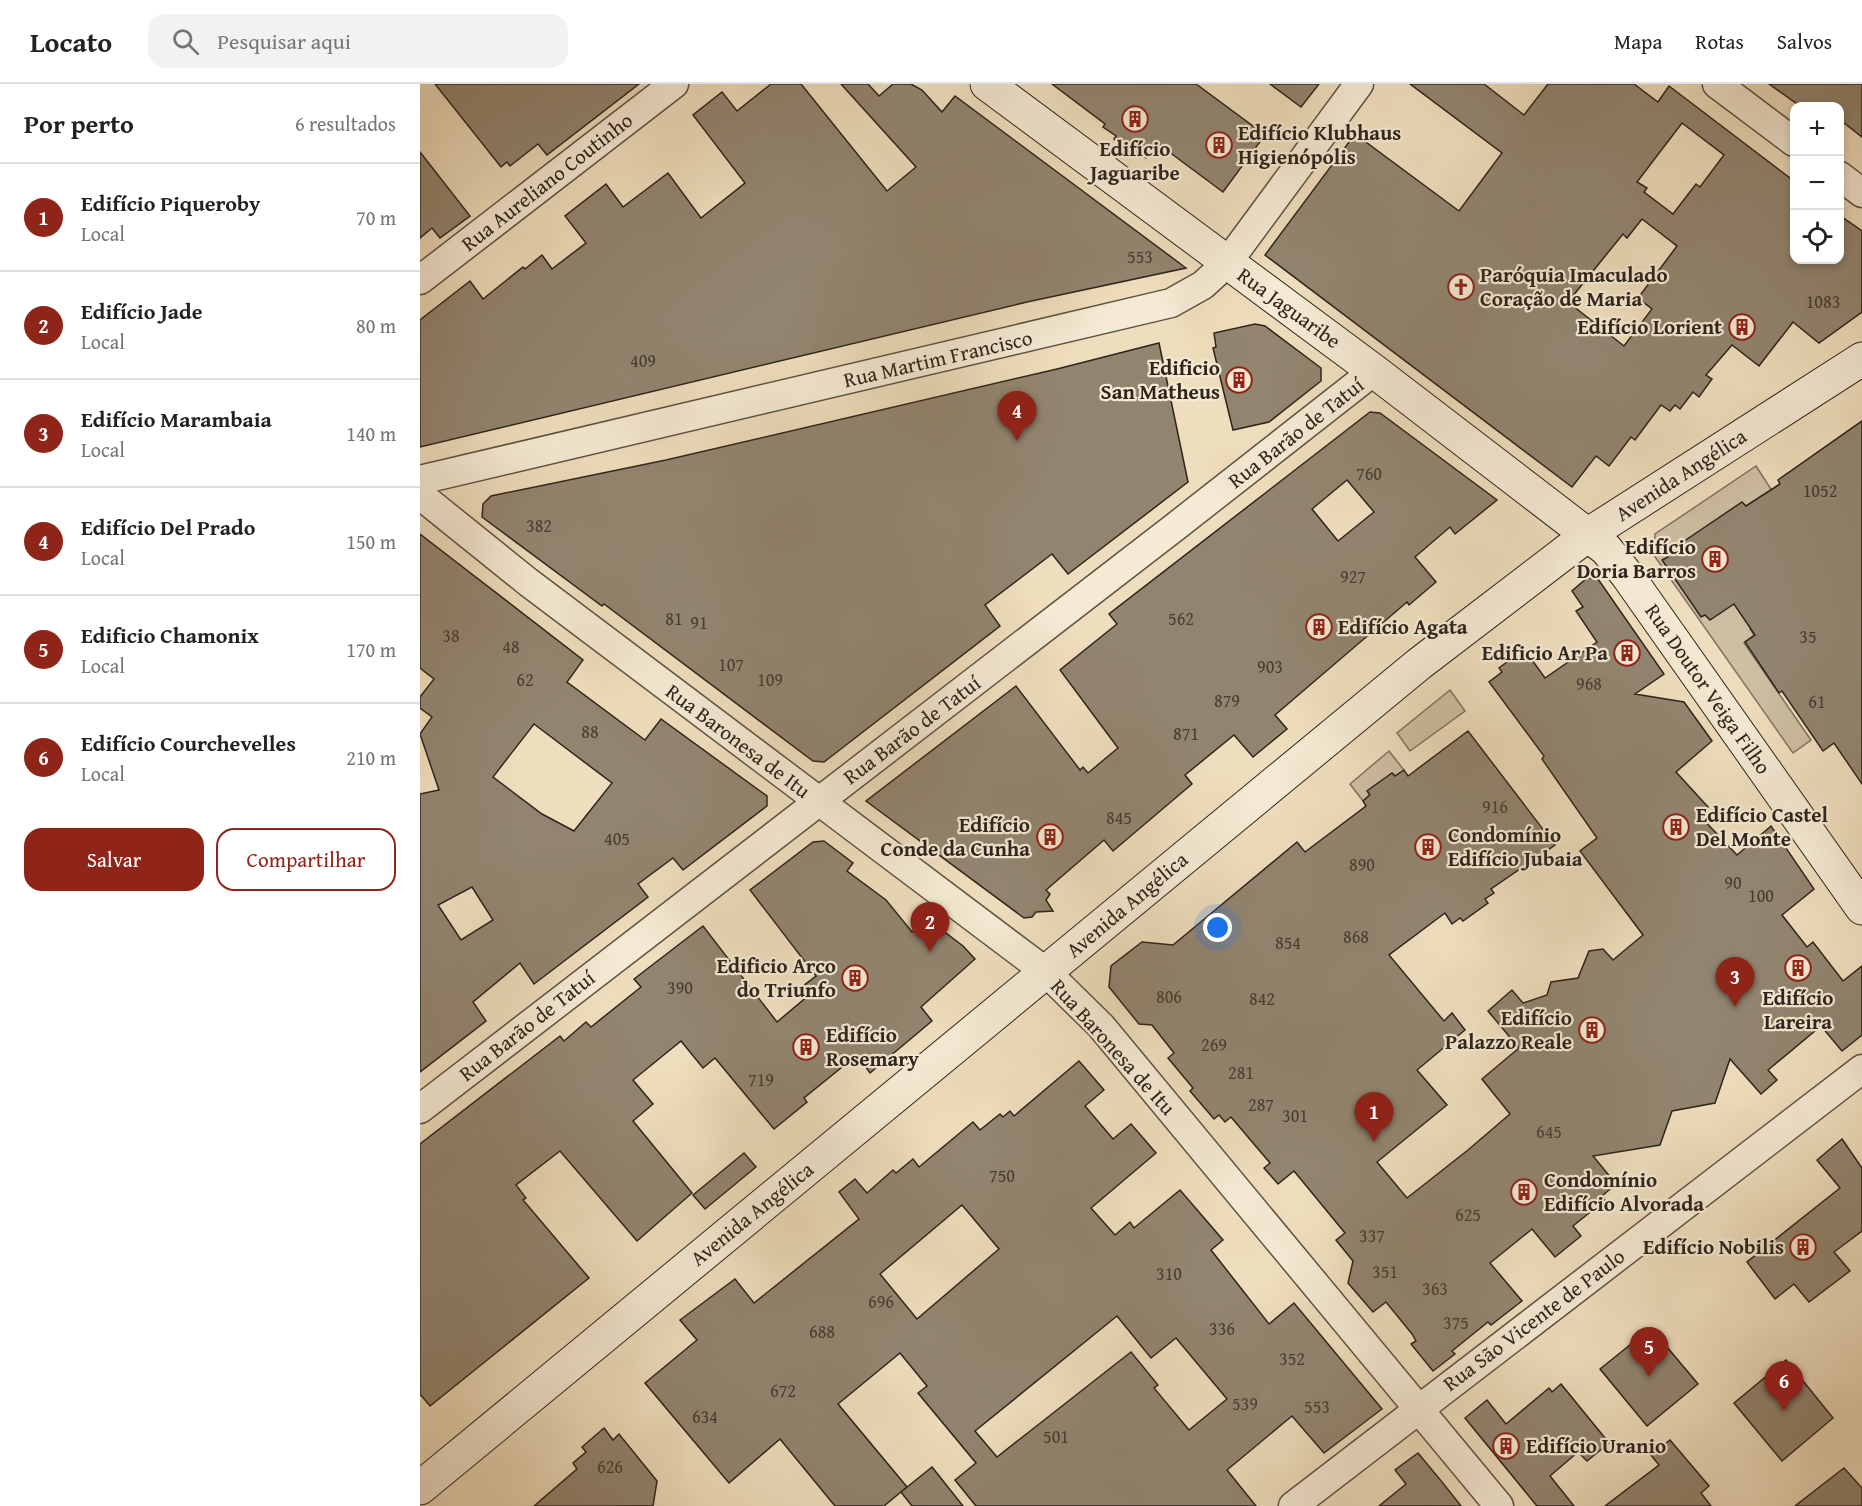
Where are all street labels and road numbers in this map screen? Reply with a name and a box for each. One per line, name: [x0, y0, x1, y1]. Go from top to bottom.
street label: Rua Aureliano Coutinho: [454, 105, 639, 259]
street label: Rua Jaguaribe: [1231, 259, 1348, 356]
street label: Rua Martim Francisco: [840, 322, 1035, 395]
street label: Rua Barão de Tatuí: [1221, 369, 1371, 496]
street label: Avenida Angélica: [1609, 420, 1752, 529]
street label: Rua Doutor Veiga Filho: [1638, 597, 1779, 780]
street label: Rua Barão de Tatuí: [836, 667, 988, 792]
street label: Rua Baronesa de Itu: [659, 676, 818, 806]
street label: Avenida Angélica: [1059, 844, 1194, 965]
street label: Rua Barão de Tatuí: [452, 962, 602, 1089]
street label: Rua Baronesa de Itu: [1044, 972, 1184, 1122]
street label: Avenida Angélica: [683, 1154, 820, 1273]
street label: Rua São Vicente de Paulo: [1436, 1241, 1631, 1398]

